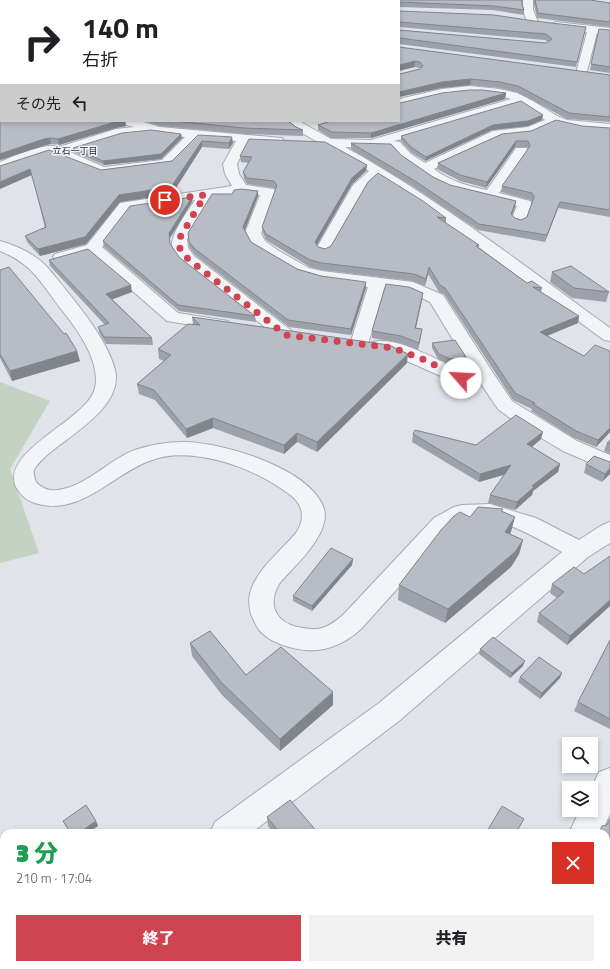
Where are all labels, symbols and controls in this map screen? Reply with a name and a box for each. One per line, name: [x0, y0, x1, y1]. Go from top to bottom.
text: 140 m: [82, 6, 159, 49]
icon: right: [16, 16, 68, 68]
text: 右折: [82, 46, 118, 73]
text: その先: [16, 92, 61, 115]
icon: left: [69, 92, 91, 114]
district label: 立石一丁目: [52, 144, 98, 157]
pin: [148, 183, 182, 217]
icon: arrive: [154, 189, 176, 211]
position arrow: [440, 357, 482, 399]
map controls: [562, 737, 598, 817]
button: search: [562, 737, 598, 773]
button: layers: [562, 781, 598, 817]
text: 3 分: [16, 835, 58, 871]
button: close: [552, 842, 594, 884]
text: 210 m · 17:04: [16, 868, 92, 888]
button: 終了: [16, 915, 301, 961]
button: 共有: [309, 915, 594, 961]

